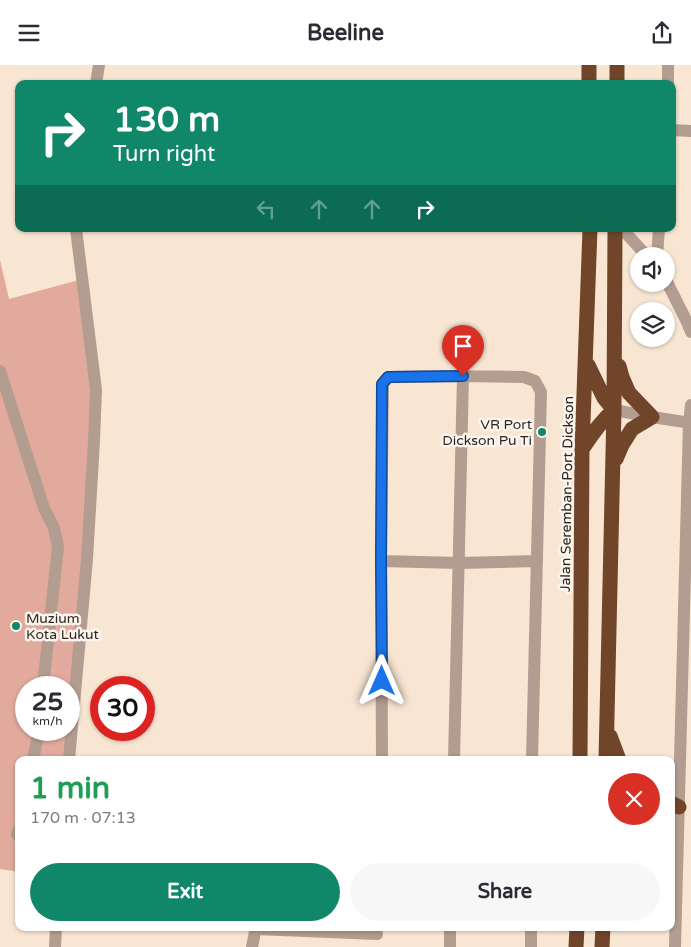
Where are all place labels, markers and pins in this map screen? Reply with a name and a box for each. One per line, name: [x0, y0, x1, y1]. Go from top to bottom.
pin: [442, 325, 484, 376]
place label: VR Port Dickson Pu Ti: [442, 416, 533, 449]
marker: VR Port Dickson Pu Ti: [536, 426, 548, 438]
place label: Muzium Kota Lukut: [26, 610, 99, 643]
marker: Muzium Kota Lukut: [10, 620, 22, 632]

